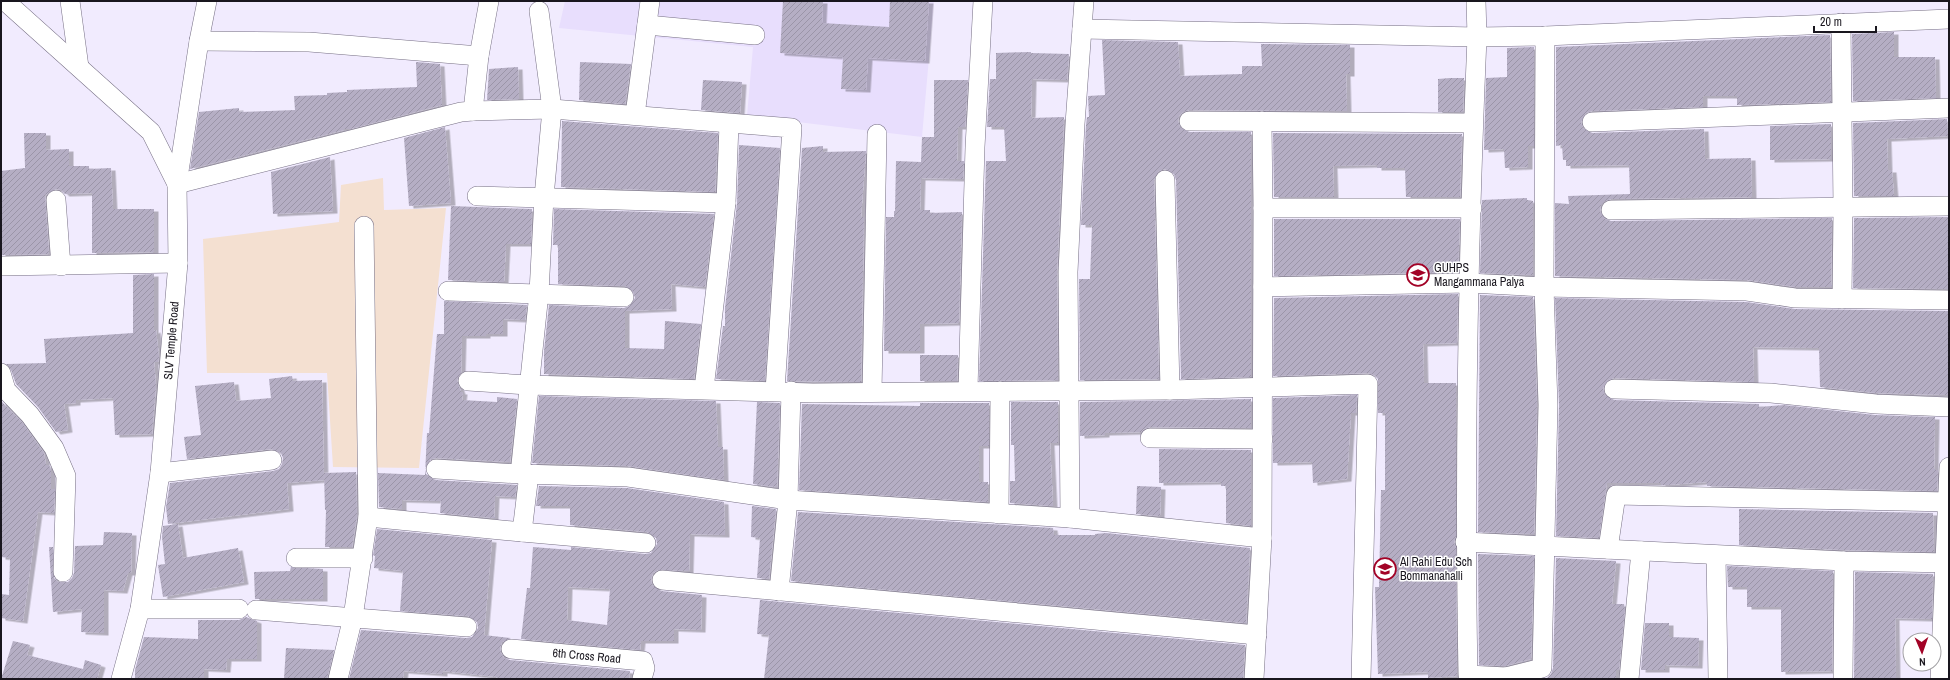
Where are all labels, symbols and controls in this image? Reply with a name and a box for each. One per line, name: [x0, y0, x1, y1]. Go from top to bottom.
scale bar: [1814, 8, 1876, 34]
text: 20 m: [1820, 14, 1842, 30]
place label: GUHPS Mangammana Palya: [1434, 260, 1525, 290]
school or university icon: GUHPS Mangammana Palya: [1405, 262, 1431, 288]
street label: SLV Temple Road: [160, 301, 183, 380]
place label: Al Rahi Edu Sch Bommanahalli: [1399, 554, 1472, 584]
school or university icon: Al Rahi Edu Sch Bommanahalli: [1372, 556, 1398, 582]
north arrow: [1902, 632, 1942, 672]
street label: 6th Cross Road: [552, 645, 622, 667]
text: N: [1919, 655, 1926, 669]

